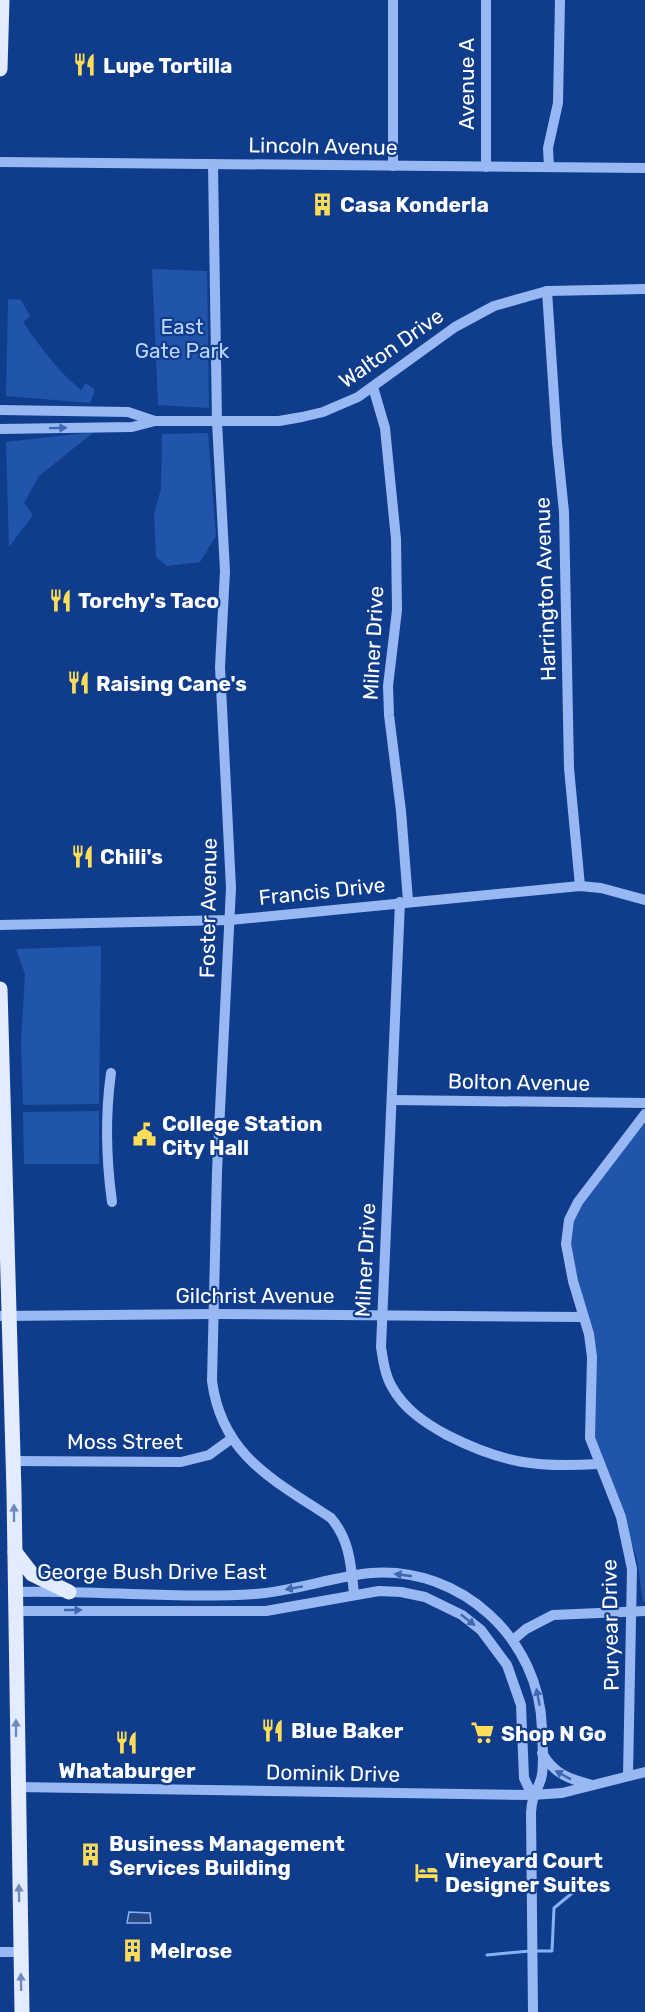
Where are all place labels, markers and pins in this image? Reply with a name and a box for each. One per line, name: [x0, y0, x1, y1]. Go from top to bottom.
restaurant icon: Lupe Tortilla: [72, 52, 98, 78]
place label: Lupe Tortilla: [103, 53, 233, 78]
building icon: Casa Konderla: [309, 191, 335, 217]
place label: Casa Konderla: [340, 192, 489, 217]
restaurant icon: Torchy's Taco: [47, 587, 73, 613]
place label: Torchy's Taco: [78, 588, 219, 613]
restaurant icon: Raising Cane's: [65, 670, 91, 696]
place label: Raising Cane's: [96, 671, 247, 696]
restaurant icon: Chili's: [69, 843, 95, 869]
place label: Chili's: [100, 844, 163, 869]
place label: College Station City Hall: [162, 1111, 323, 1160]
public building icon: College Station City Hall: [131, 1122, 157, 1148]
restaurant icon: Blue Baker: [260, 1717, 286, 1743]
place label: Blue Baker: [291, 1718, 404, 1743]
supermarket icon: Shop N Go: [470, 1720, 496, 1746]
place label: Shop N Go: [501, 1721, 607, 1746]
restaurant icon: Whataburger: [114, 1729, 140, 1755]
place label: Whataburger: [58, 1758, 196, 1783]
place label: Business Management Services Building: [109, 1831, 345, 1880]
building icon: Business Management Services Building: [78, 1842, 104, 1868]
place label: Vineyard Court Designer Suites: [445, 1848, 610, 1897]
hotel icon: Vineyard Court Designer Suites: [414, 1859, 440, 1885]
building icon: Melrose: [119, 1937, 145, 1963]
place label: Melrose: [150, 1938, 232, 1963]

